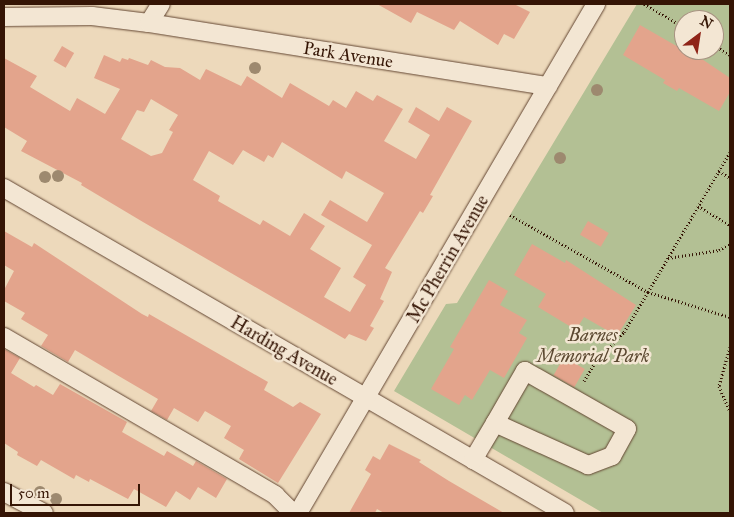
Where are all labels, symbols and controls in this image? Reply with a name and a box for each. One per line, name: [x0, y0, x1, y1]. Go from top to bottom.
north arrow: [674, 10, 724, 60]
text: N: [697, 12, 716, 33]
street label: Park Avenue: [302, 37, 394, 73]
street label: Mc Pherrin Avenue: [403, 191, 493, 327]
street label: Harding Avenue: [227, 312, 341, 390]
park label: Barnes Memorial Park: [537, 325, 649, 368]
scale bar: [12, 474, 142, 506]
text: 50 m: [18, 484, 50, 502]

